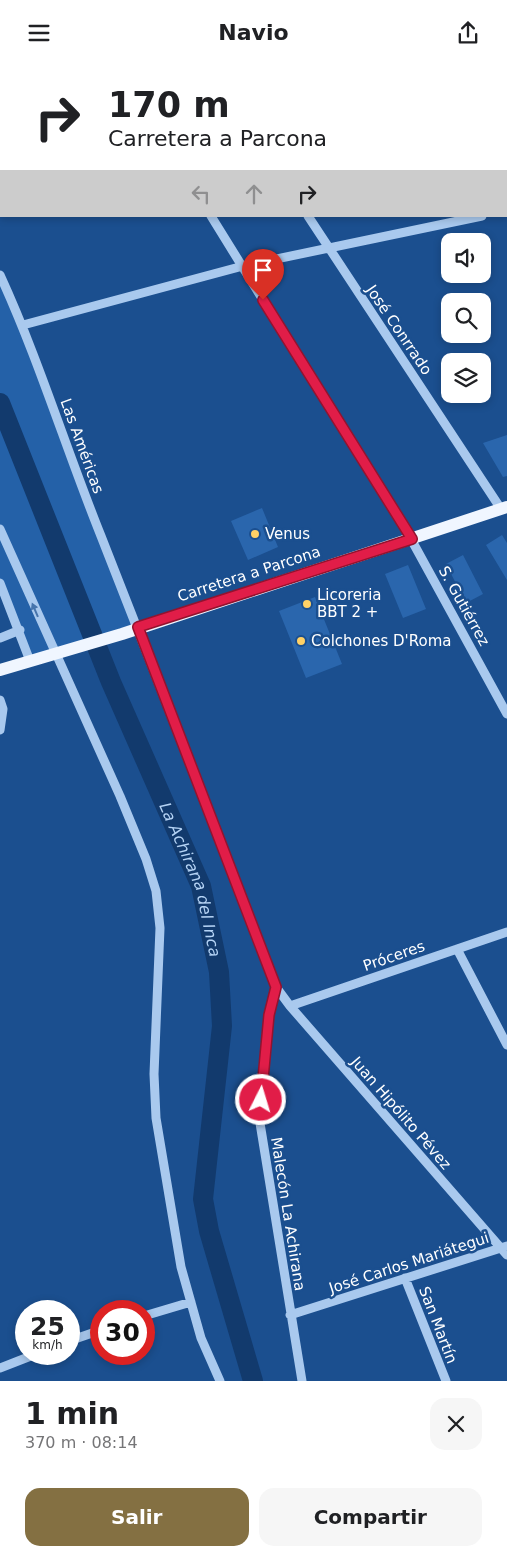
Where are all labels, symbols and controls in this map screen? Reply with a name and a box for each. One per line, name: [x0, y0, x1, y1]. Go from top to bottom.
icon: menu: [25, 19, 53, 47]
icon: share: [454, 19, 482, 47]
text: Navio: [218, 20, 289, 45]
icon: right: [25, 85, 90, 150]
text: 170 m: [108, 85, 230, 125]
text: Carretera a Parcona: [108, 126, 327, 151]
icon: left: [187, 180, 215, 208]
icon: ahead: [240, 180, 268, 208]
icon: right: [293, 180, 321, 208]
map controls: [441, 233, 491, 403]
button: sound: [441, 233, 491, 283]
pin: [242, 249, 284, 300]
icon: arrive: [249, 256, 277, 284]
street label: José Conrrado: [362, 281, 436, 378]
button: search: [441, 293, 491, 343]
button: layers: [441, 353, 491, 403]
street label: Las Américas: [56, 396, 108, 496]
place label: Venus: [265, 525, 310, 543]
marker: Venus: [249, 528, 261, 540]
street label: Carretera a Parcona: [175, 542, 323, 606]
street label: S. Gutiérrez: [435, 563, 493, 649]
place label: Licoreria BBT 2 +: [317, 586, 382, 621]
marker: Licoreria BBT 2 +: [301, 598, 313, 610]
one-way arrow: [30, 602, 38, 617]
place label: Colchones D'Roma: [311, 632, 451, 650]
marker: Colchones D'Roma: [295, 635, 307, 647]
water label: La Achirana del Inca: [156, 799, 225, 958]
street label: Próceres: [361, 937, 427, 975]
street label: Juan Hipólito Pévez: [346, 1052, 455, 1173]
position arrow: [234, 1073, 286, 1125]
street label: Malecón La Achirana: [267, 1136, 309, 1292]
street label: José Carlos Mariátegui: [326, 1229, 491, 1298]
street label: San Martín: [415, 1284, 461, 1366]
speed limit sign: 30: [90, 1300, 155, 1365]
text: 25: [30, 1312, 65, 1341]
text: km/h: [32, 1338, 63, 1352]
text: 1 min: [25, 1396, 119, 1431]
button: close: [430, 1398, 482, 1450]
text: 370 m · 08:14: [25, 1433, 138, 1452]
button: Salir: [25, 1488, 249, 1546]
button: Compartir: [259, 1488, 482, 1546]

